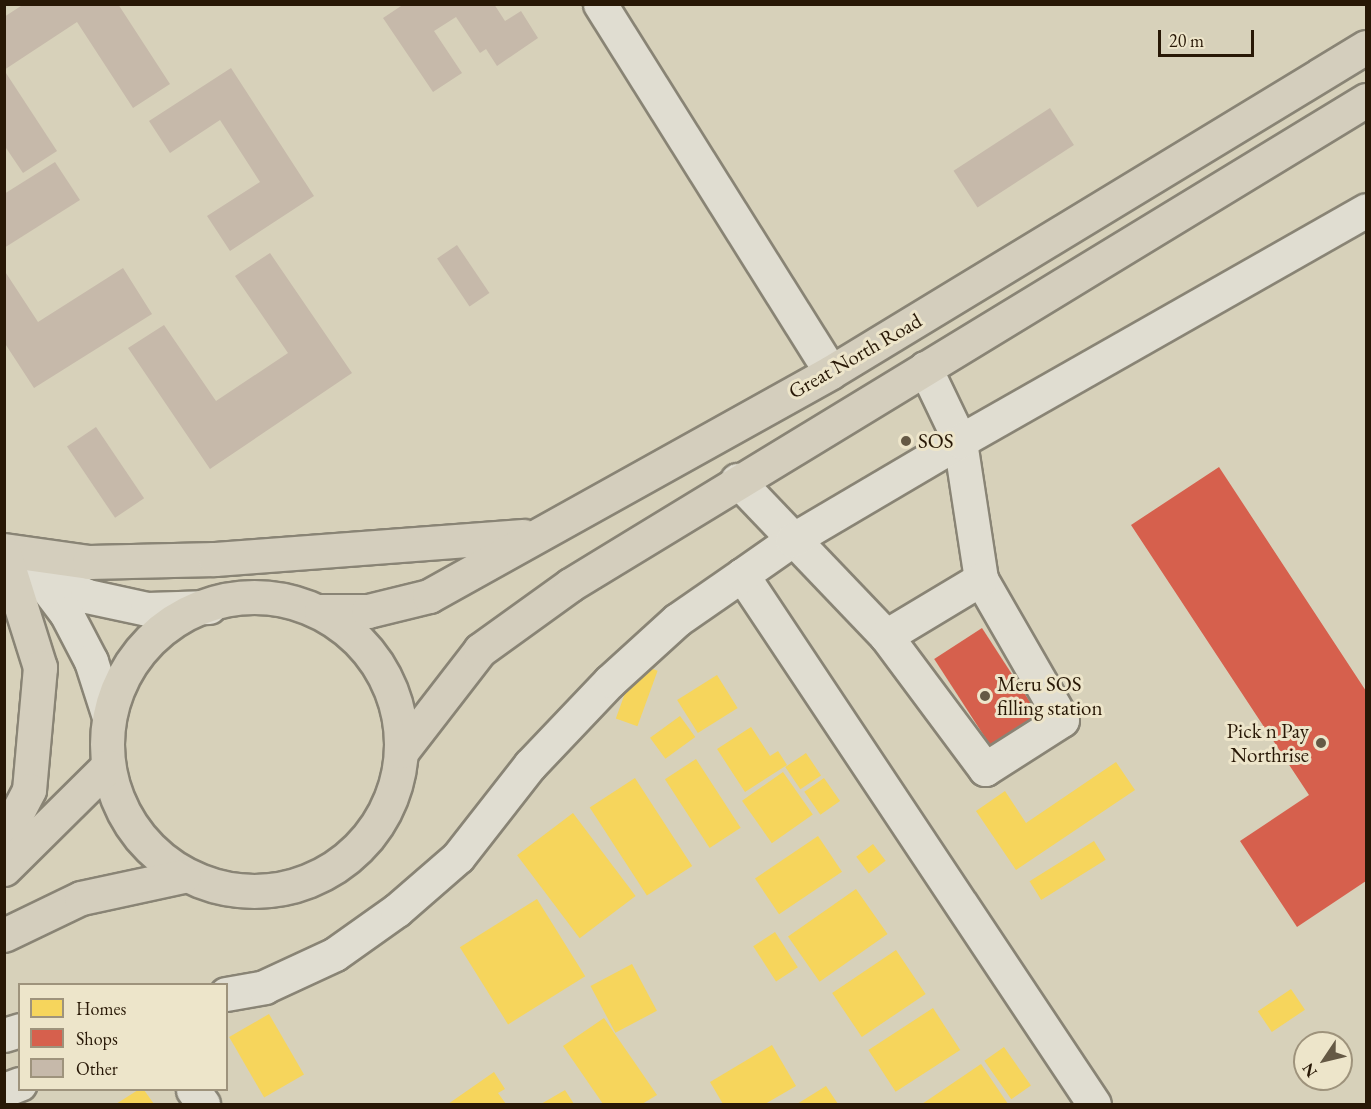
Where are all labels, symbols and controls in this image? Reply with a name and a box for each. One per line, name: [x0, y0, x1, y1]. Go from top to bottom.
scale bar: [1161, 18, 1257, 56]
text: 20 m: [1169, 29, 1204, 52]
street label: Great North Road: [784, 308, 926, 404]
place label: SOS: [918, 428, 954, 454]
marker: SOS: [899, 434, 913, 448]
place label: Meru SOS filling station: [997, 671, 1103, 721]
marker: Meru SOS filling station: [978, 689, 992, 703]
place label: Pick n Pay Northrise: [1226, 718, 1309, 768]
marker: Pick n Pay Northrise: [1314, 736, 1328, 750]
legend: [18, 983, 228, 1091]
text: Homes: [76, 997, 126, 1020]
text: Shops: [76, 1027, 118, 1050]
north arrow: [1293, 1031, 1353, 1091]
text: Other: [76, 1057, 118, 1080]
text: N: [1297, 1059, 1322, 1082]

